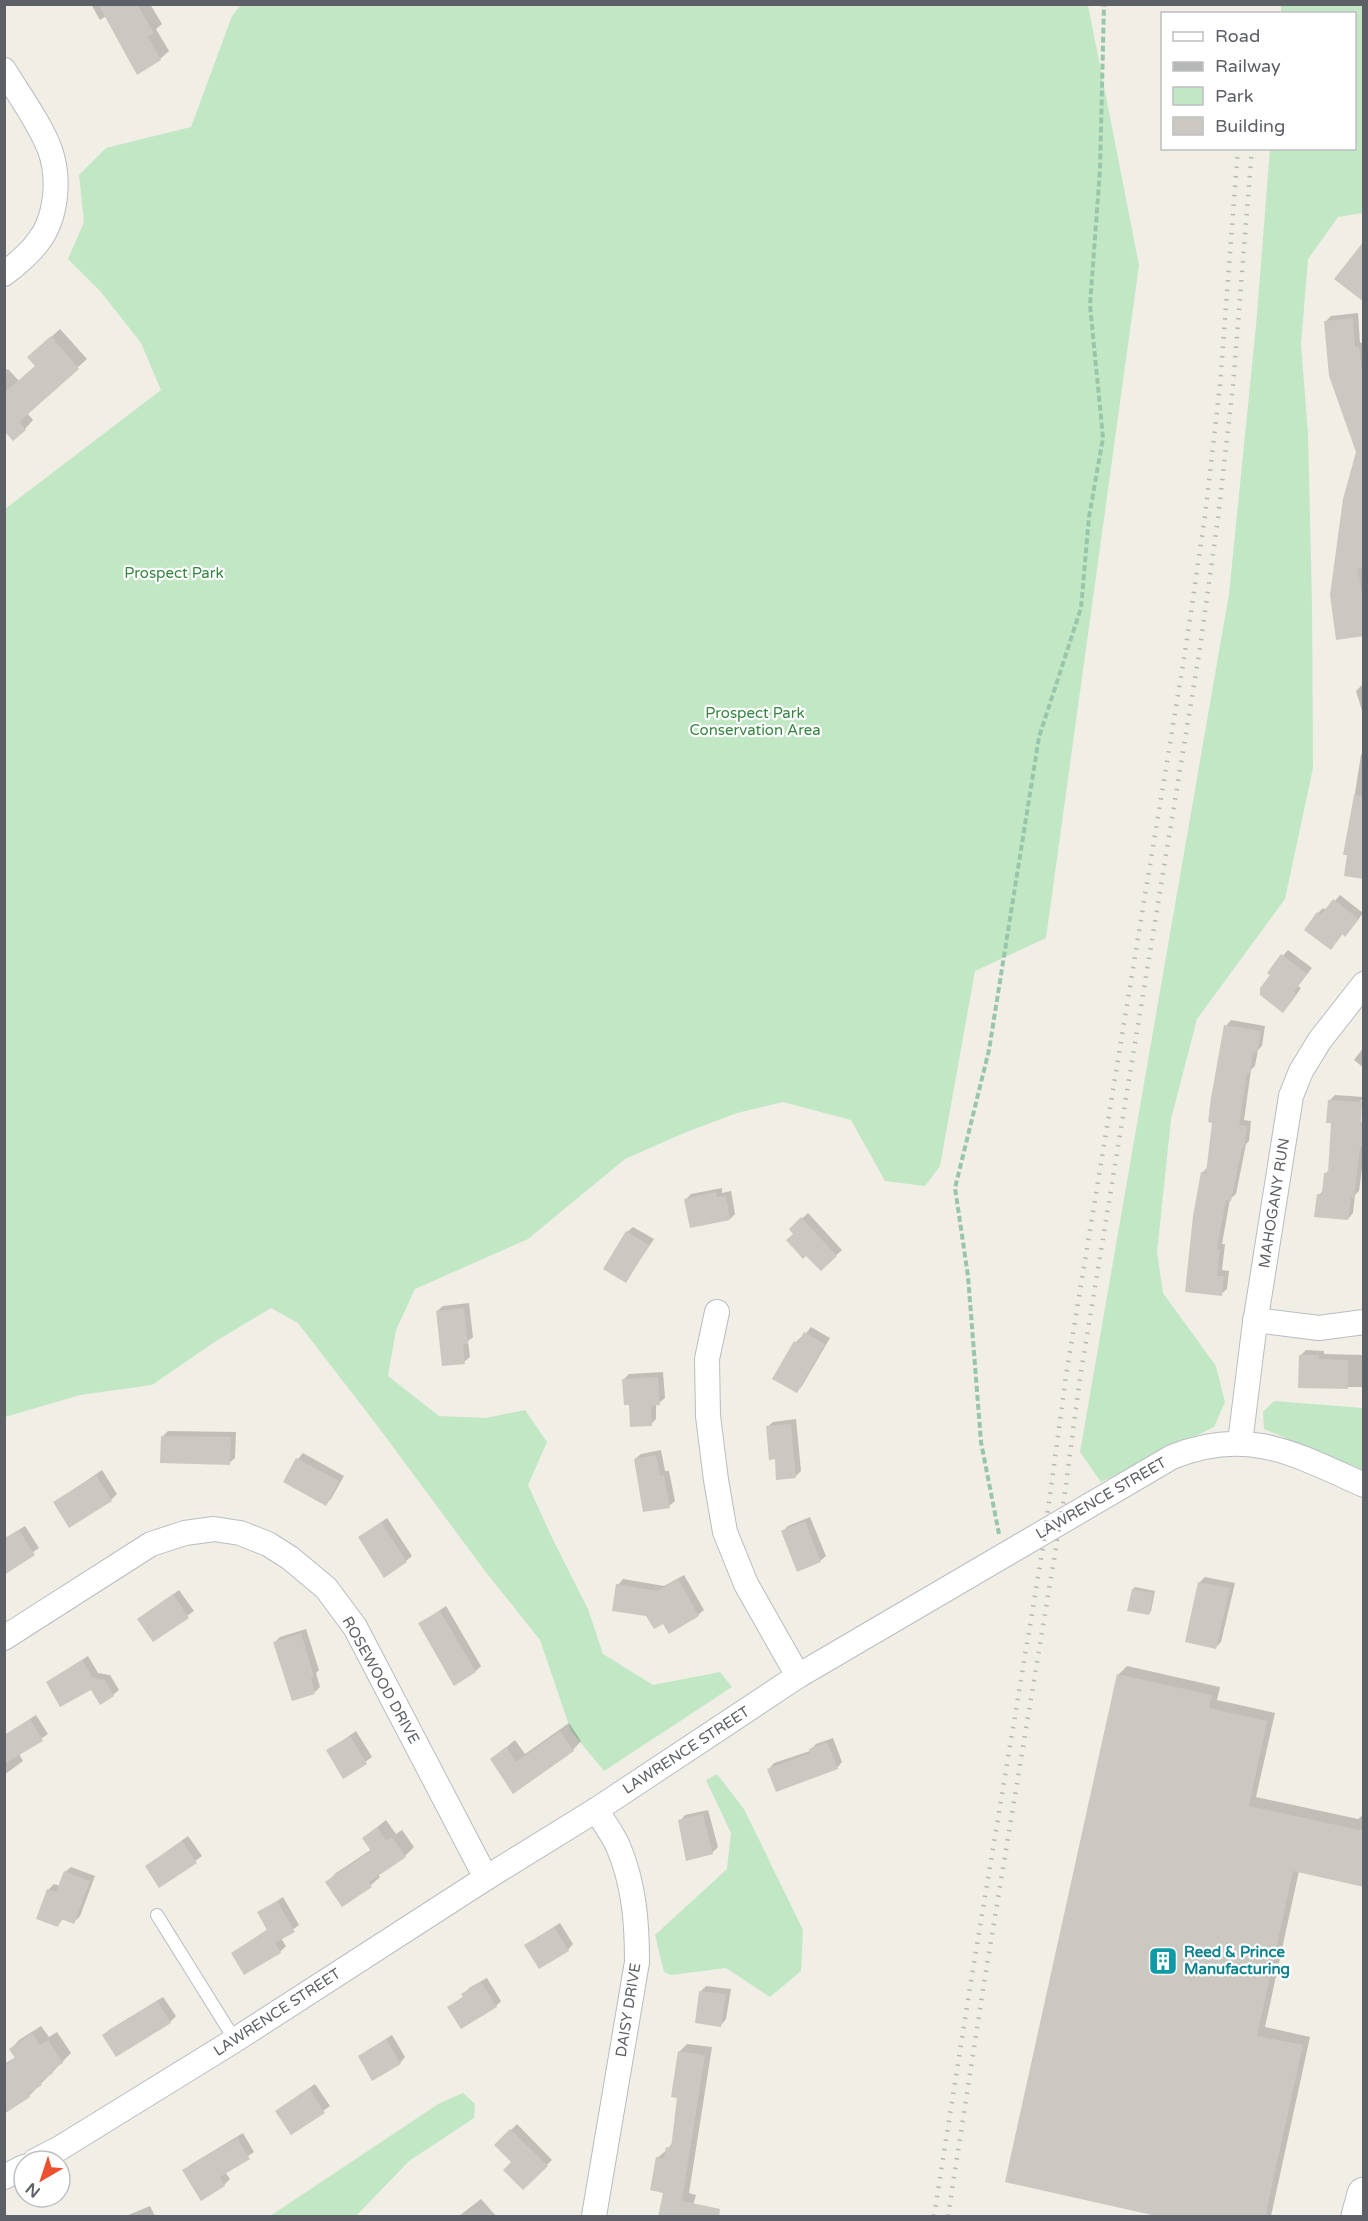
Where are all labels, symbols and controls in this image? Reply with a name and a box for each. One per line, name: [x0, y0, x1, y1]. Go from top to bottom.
legend: [1161, 12, 1356, 150]
text: Road: [1215, 25, 1260, 47]
text: Railway: [1215, 55, 1281, 77]
text: Park: [1215, 85, 1254, 107]
text: Building: [1215, 115, 1285, 137]
park label: Prospect Park: [124, 564, 224, 582]
park label: Prospect Park Conservation Area: [689, 704, 821, 739]
street label: MAHOGANY RUN: [1255, 1137, 1293, 1269]
street label: LAWRENCE STREET: [1033, 1453, 1169, 1543]
street label: ROSEWOOD DRIVE: [339, 1613, 423, 1747]
street label: LAWRENCE STREET: [619, 1702, 753, 1798]
place label: Reed & Prince Manufacturing: [1184, 1943, 1290, 1979]
building icon: Reed & Prince Manufacturing: [1147, 1945, 1179, 1977]
street label: DAISY DRIVE: [612, 1962, 644, 2058]
street label: LAWRENCE STREET: [210, 1964, 344, 2060]
north arrow: [12, 2149, 72, 2209]
text: N: [22, 2178, 44, 2202]

